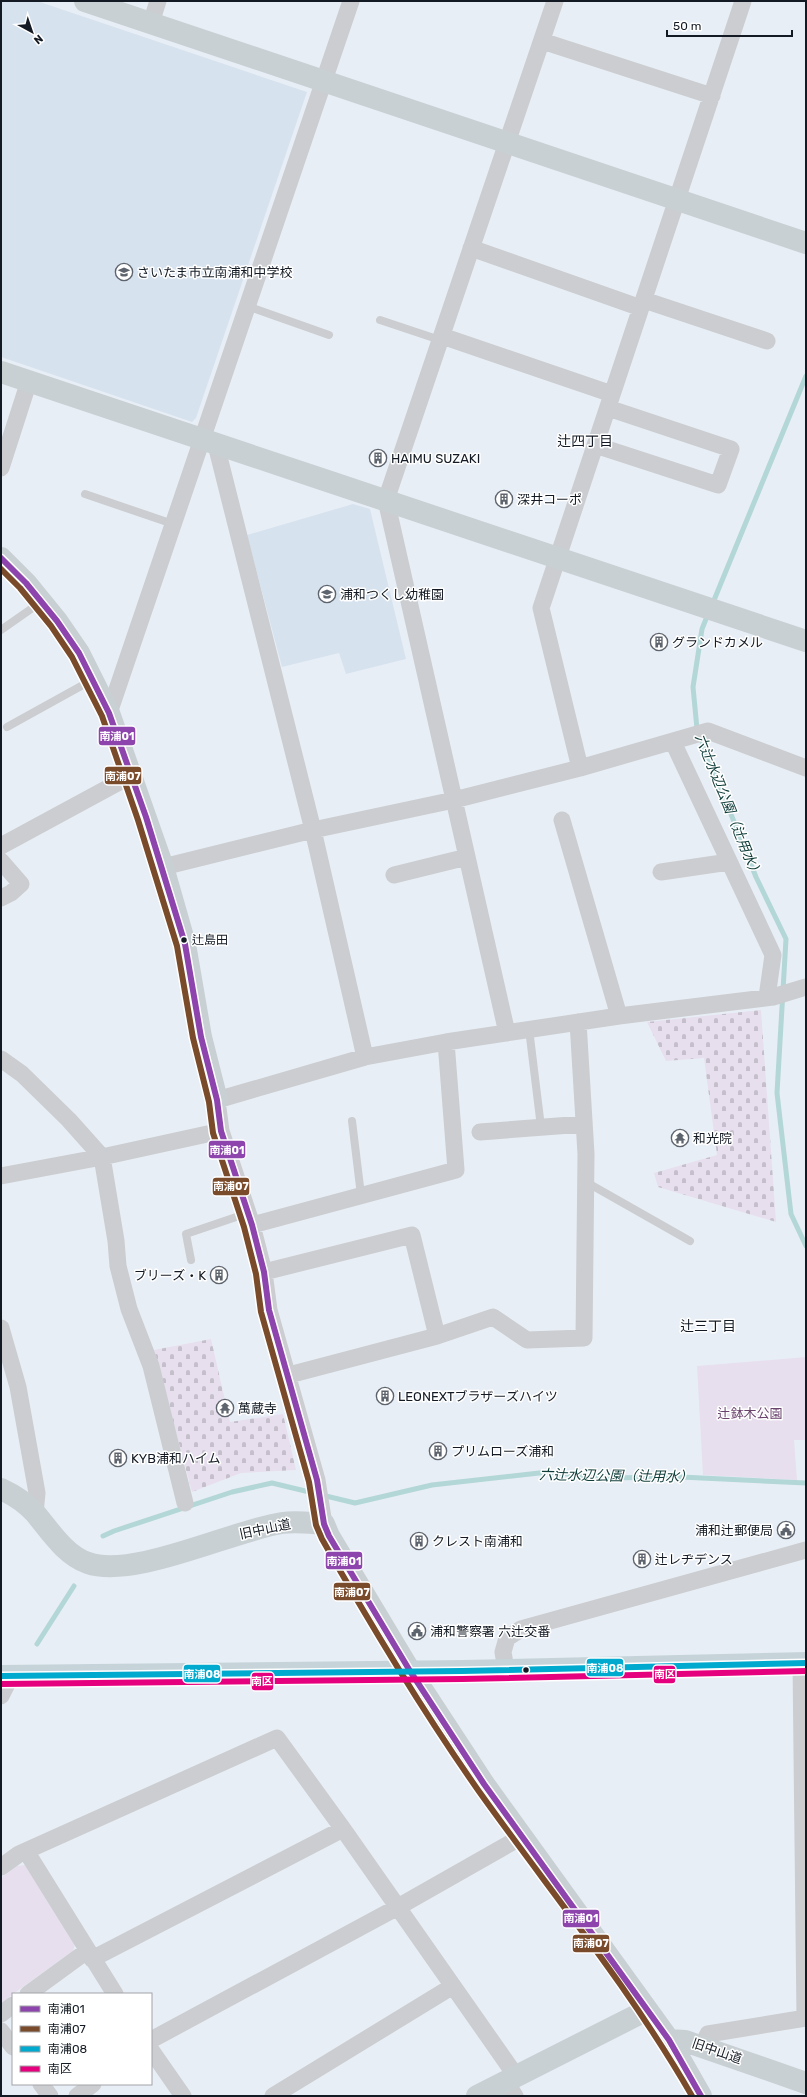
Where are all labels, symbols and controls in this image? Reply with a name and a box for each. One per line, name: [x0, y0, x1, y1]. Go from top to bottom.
north arrow: [12, 12, 52, 52]
scale bar: [667, 12, 792, 38]
text: 50 m: [673, 19, 701, 33]
text: N: [31, 32, 45, 47]
school or university icon: さいたま市立南浦和中学校: [114, 262, 134, 282]
place label: さいたま市立南浦和中学校: [137, 265, 293, 280]
district label: 辻四丁目: [557, 433, 613, 450]
building icon: HAIMU SUZAKI: [368, 448, 388, 468]
place label: HAIMU SUZAKI: [391, 451, 480, 466]
building icon: 深井コーポ: [494, 489, 514, 509]
place label: 深井コーポ: [517, 492, 582, 507]
school or university icon: 浦和つくし幼稚園: [317, 584, 337, 604]
place label: 浦和つくし幼稚園: [340, 587, 444, 602]
building icon: グランドカメル: [649, 632, 669, 652]
place label: グランドカメル: [672, 635, 763, 650]
line badge: 南浦01: [98, 726, 136, 746]
text: 南浦01: [100, 730, 134, 743]
water label: 六辻水辺公園（辻用水）: [691, 731, 765, 881]
line badge: 南浦07: [104, 766, 142, 785]
text: 南浦07: [105, 770, 142, 783]
place label: 辻島田: [192, 933, 228, 947]
marker: 辻島田: [179, 935, 189, 945]
temple icon: 和光院: [670, 1128, 690, 1148]
place label: 和光院: [693, 1131, 732, 1146]
line badge: 南浦01: [208, 1140, 246, 1159]
text: 南浦01: [210, 1144, 244, 1157]
line badge: 南浦07: [212, 1177, 250, 1196]
text: 南浦07: [213, 1180, 250, 1193]
building icon: ブリーズ・K: [209, 1265, 229, 1285]
place label: ブリーズ・K: [134, 1268, 206, 1283]
district label: 辻三丁目: [680, 1318, 736, 1335]
building icon: LEONEXTブラザーズハイツ: [375, 1386, 395, 1406]
place label: LEONEXTブラザーズハイツ: [398, 1389, 558, 1404]
temple icon: 萬蔵寺: [215, 1398, 235, 1418]
place label: 萬蔵寺: [238, 1401, 277, 1416]
park label: 辻鉢木公園: [717, 1406, 783, 1421]
building icon: プリムローズ浦和: [428, 1441, 448, 1461]
place label: プリムローズ浦和: [451, 1444, 554, 1459]
building icon: KYB浦和ハイム: [108, 1448, 128, 1468]
place label: KYB浦和ハイム: [131, 1451, 220, 1466]
water label: 六辻水辺公園（辻用水）: [539, 1466, 693, 1486]
street label: 旧中山道: [238, 1516, 292, 1542]
public building icon: 浦和辻郵便局: [776, 1520, 796, 1540]
place label: 浦和辻郵便局: [695, 1523, 773, 1538]
building icon: クレスト南浦和: [409, 1531, 429, 1551]
place label: クレスト南浦和: [432, 1534, 523, 1549]
building icon: 辻レヂデンス: [632, 1549, 652, 1569]
line badge: 南浦01: [325, 1551, 363, 1570]
place label: 辻レヂデンス: [655, 1552, 733, 1567]
text: 南浦01: [327, 1555, 361, 1568]
line badge: 南浦07: [333, 1582, 371, 1601]
text: 南浦07: [334, 1586, 371, 1599]
public building icon: 浦和警察署 六辻交番: [407, 1621, 427, 1641]
place label: 浦和警察署 六辻交番: [430, 1624, 550, 1639]
line badge: 南浦08: [586, 1658, 624, 1677]
text: 南浦08: [587, 1662, 623, 1675]
line badge: 南浦08: [183, 1664, 221, 1683]
unlabelled marker: [521, 1665, 531, 1675]
line badge: 南区: [653, 1665, 676, 1684]
text: 南浦08: [184, 1668, 220, 1681]
text: 南区: [654, 1668, 676, 1681]
line badge: 南区: [251, 1672, 274, 1691]
text: 南区: [251, 1675, 273, 1688]
line badge: 南浦01: [562, 1909, 600, 1928]
text: 南浦01: [564, 1912, 598, 1925]
line badge: 南浦07: [572, 1934, 610, 1953]
text: 南浦07: [573, 1937, 610, 1950]
legend: [12, 1993, 152, 2085]
text: 南浦01: [48, 2002, 85, 2016]
text: 南浦07: [48, 2022, 86, 2036]
street label: 旧中山道: [690, 2035, 744, 2067]
text: 南浦08: [48, 2042, 87, 2056]
text: 南区: [48, 2062, 72, 2076]

